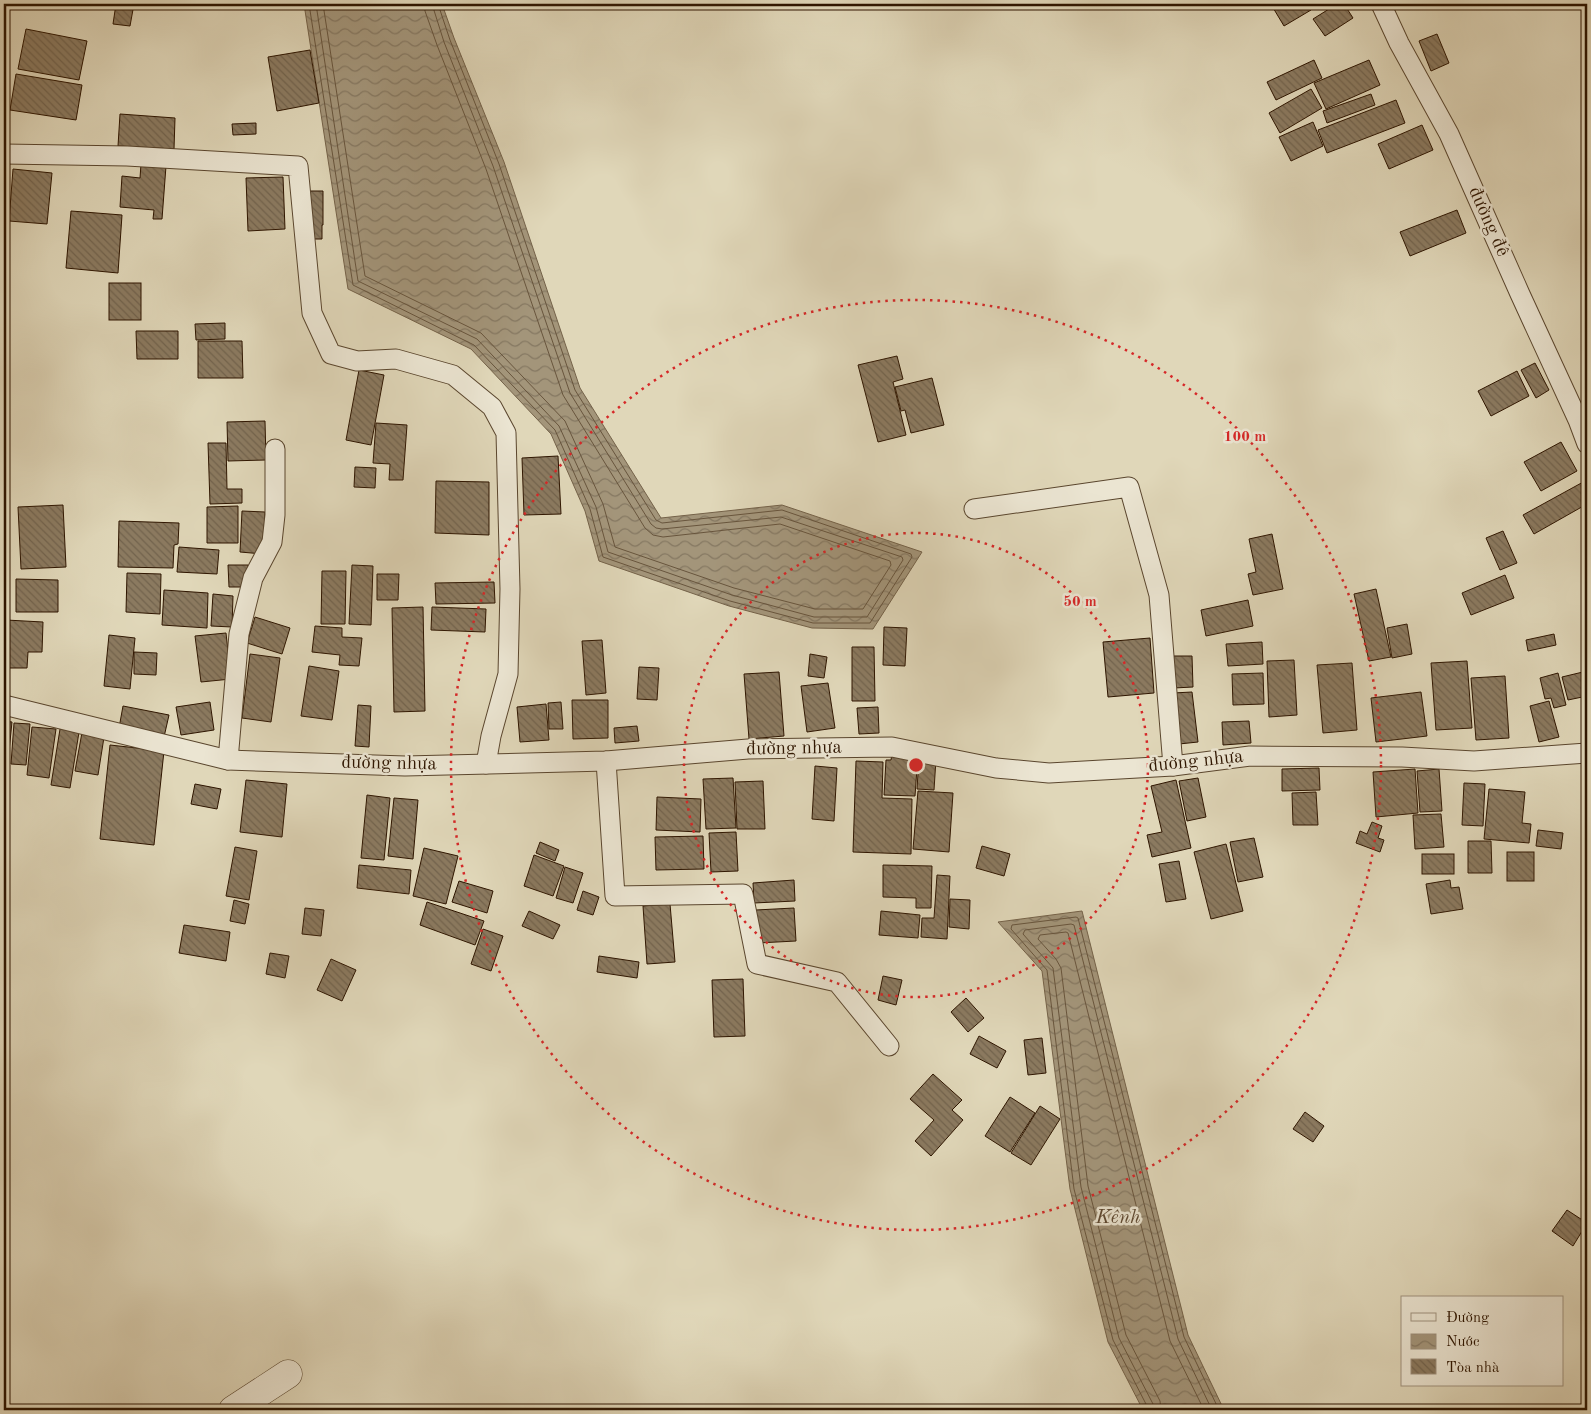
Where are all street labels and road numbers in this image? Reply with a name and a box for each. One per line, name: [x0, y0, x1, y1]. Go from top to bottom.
street label: đường đê: [1464, 184, 1512, 260]
street label: đường nhựa: [746, 739, 842, 759]
street label: đường nhựa: [1148, 747, 1245, 776]
street label: đường nhựa: [341, 754, 437, 774]

